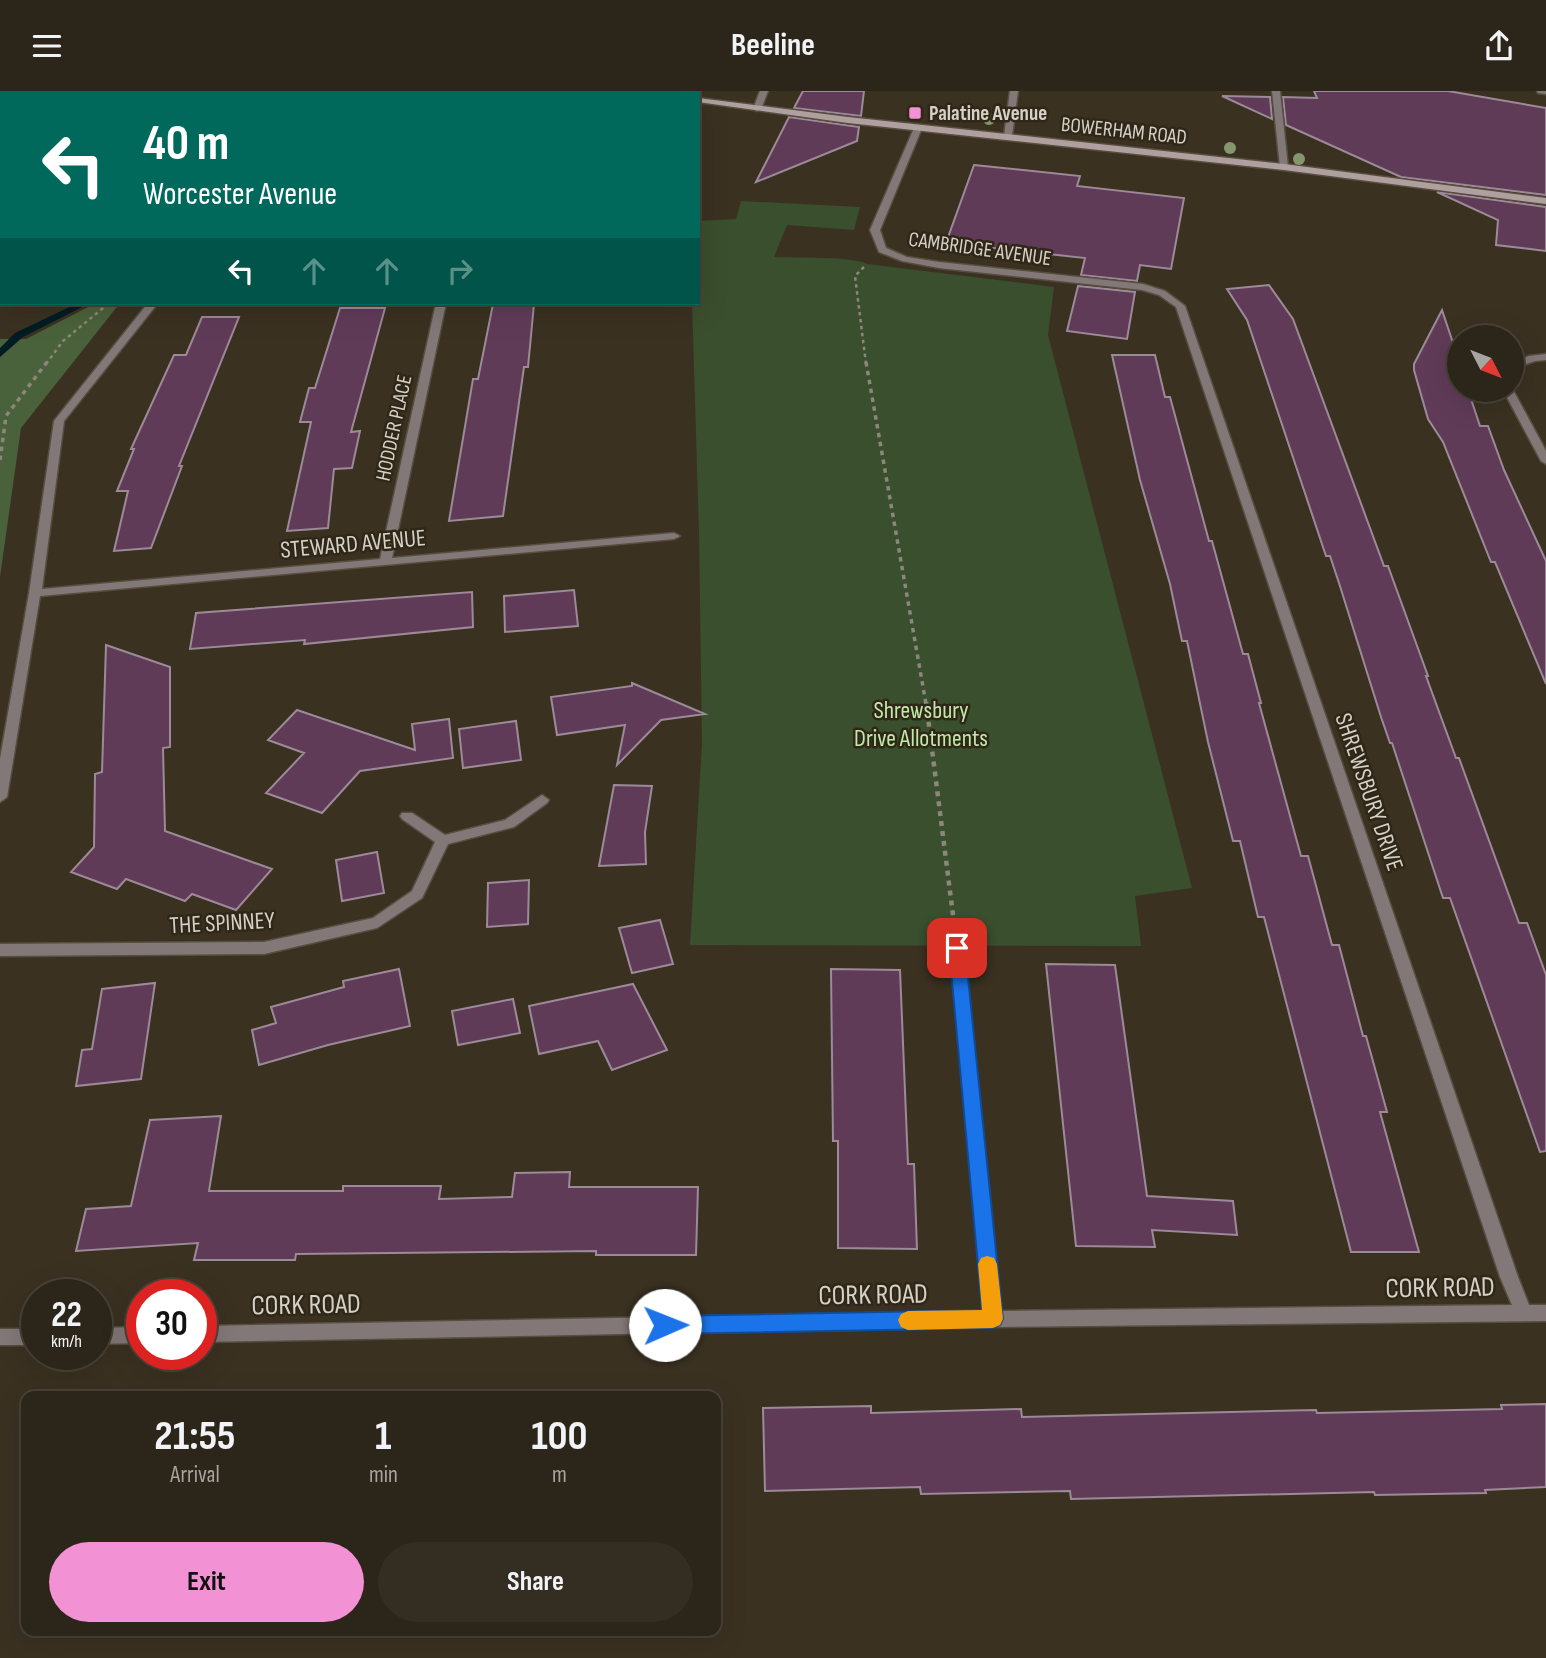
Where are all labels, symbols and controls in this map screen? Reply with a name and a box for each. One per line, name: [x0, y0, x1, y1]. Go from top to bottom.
text: Beeline: [731, 26, 815, 65]
icon: menu: [28, 27, 66, 65]
icon: share: [1480, 27, 1518, 65]
place label: Palatine Avenue: [929, 101, 1047, 126]
marker: Palatine Avenue: [907, 105, 923, 121]
street label: BOWERHAM ROAD: [1060, 112, 1188, 150]
text: 40 m: [143, 115, 229, 174]
icon: left: [28, 119, 119, 210]
text: Worcester Avenue: [143, 175, 337, 214]
street label: CAMBRIDGE AVENUE: [907, 227, 1053, 271]
icon: left: [222, 252, 260, 290]
icon: ahead: [295, 252, 333, 290]
icon: ahead: [368, 252, 406, 290]
icon: right: [441, 252, 479, 290]
north arrow: [1447, 325, 1524, 403]
map controls: [1447, 325, 1524, 402]
street label: HODDER PLACE: [371, 373, 417, 483]
street label: STEWARD AVENUE: [279, 523, 427, 565]
park label: Shrewsbury Drive Allotments: [854, 696, 988, 753]
street label: SHREWSBURY DRIVE: [1328, 709, 1410, 875]
street label: THE SPINNEY: [169, 906, 275, 940]
pin: [927, 918, 987, 978]
icon: arrive: [938, 929, 976, 967]
street label: CORK ROAD: [1385, 1271, 1495, 1305]
street label: CORK ROAD: [818, 1278, 928, 1312]
speed limit sign: 30: [126, 1279, 217, 1370]
street label: CORK ROAD: [251, 1288, 361, 1322]
position arrow: [628, 1288, 702, 1362]
text: 22: [51, 1294, 82, 1337]
text: km/h: [51, 1331, 82, 1352]
text: 21:55: [154, 1411, 236, 1462]
text: 1: [375, 1411, 392, 1462]
text: 100: [531, 1411, 588, 1462]
text: Arrival: [170, 1461, 220, 1489]
text: min: [369, 1461, 398, 1489]
text: m: [552, 1461, 567, 1489]
button: Exit: [49, 1542, 364, 1622]
button: Share: [378, 1542, 693, 1622]

